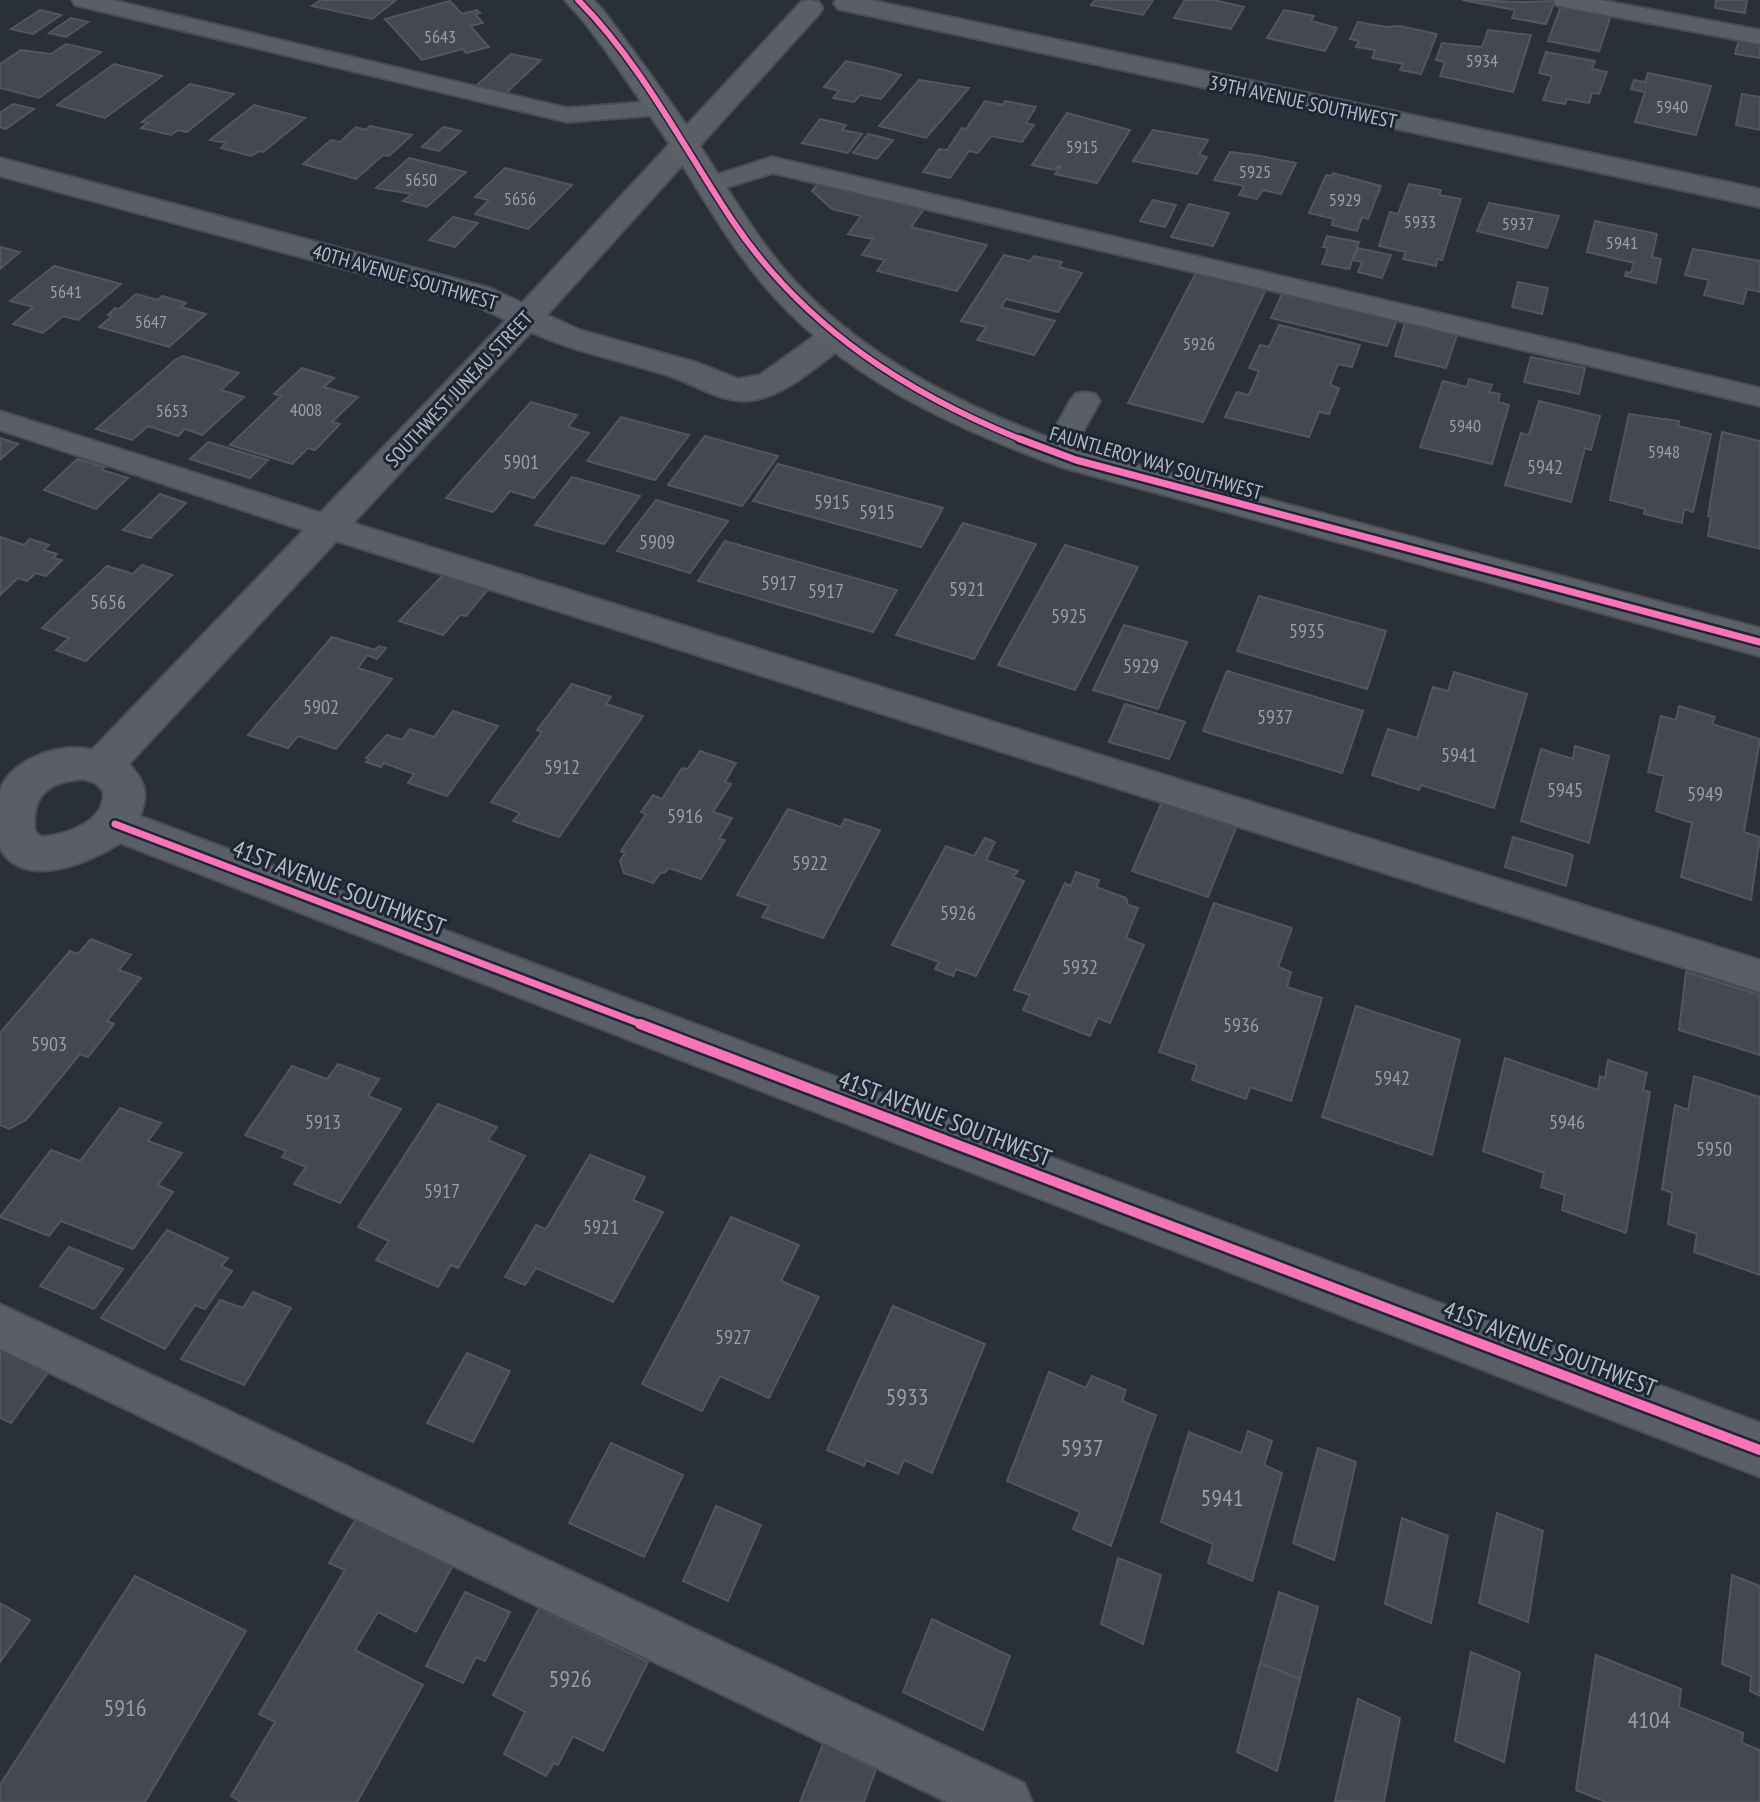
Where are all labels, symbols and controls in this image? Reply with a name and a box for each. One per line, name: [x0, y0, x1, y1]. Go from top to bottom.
house number: 5643: [424, 25, 456, 48]
house number: 5934: [1466, 49, 1498, 72]
street label: 39TH AVENUE SOUTHWEST: [1207, 69, 1399, 135]
house number: 5940: [1656, 95, 1688, 118]
house number: 5915: [1066, 135, 1098, 158]
house number: 5925: [1239, 160, 1271, 183]
house number: 5650: [405, 168, 437, 191]
house number: 5656: [504, 187, 536, 210]
house number: 5929: [1329, 188, 1361, 211]
house number: 5933: [1404, 210, 1436, 233]
house number: 5937: [1502, 212, 1534, 235]
house number: 5941: [1606, 231, 1638, 254]
street label: 40TH AVENUE SOUTHWEST: [310, 238, 500, 316]
house number: 5641: [50, 280, 82, 303]
street label: SOUTHWEST JUNEAU STREET: [380, 305, 538, 473]
house number: 5647: [135, 310, 167, 333]
house number: 5926: [1183, 332, 1215, 355]
house number: 4008: [290, 398, 322, 421]
house number: 5653: [156, 399, 188, 422]
house number: 5940: [1449, 414, 1481, 437]
street label: FAUNTLEROY WAY SOUTHWEST: [1047, 420, 1265, 506]
house number: 5948: [1648, 440, 1680, 463]
house number: 5901: [503, 449, 539, 475]
house number: 5942: [1527, 454, 1563, 480]
house number: 5915: [814, 489, 850, 515]
house number: 5915: [859, 499, 895, 525]
house number: 5909: [639, 529, 675, 555]
house number: 5917: [761, 570, 797, 596]
house number: 5921: [949, 576, 985, 602]
house number: 5917: [808, 578, 844, 604]
house number: 5656: [90, 589, 126, 615]
house number: 5925: [1051, 603, 1087, 629]
house number: 5935: [1289, 618, 1325, 644]
house number: 5929: [1123, 653, 1159, 679]
house number: 5902: [303, 694, 339, 720]
house number: 5937: [1257, 704, 1293, 730]
house number: 5941: [1441, 742, 1477, 768]
house number: 5912: [544, 754, 580, 780]
house number: 5945: [1547, 777, 1583, 803]
house number: 5949: [1687, 781, 1723, 807]
house number: 5916: [667, 803, 703, 829]
street label: 41ST AVENUE SOUTHWEST: [228, 833, 450, 943]
house number: 5922: [792, 850, 828, 876]
house number: 5926: [940, 900, 976, 926]
house number: 5932: [1062, 954, 1098, 980]
house number: 5936: [1223, 1012, 1259, 1038]
house number: 5903: [31, 1031, 67, 1057]
street label: 41ST AVENUE SOUTHWEST: [834, 1064, 1056, 1174]
house number: 5942: [1374, 1065, 1410, 1091]
house number: 5913: [305, 1109, 341, 1135]
house number: 5946: [1549, 1109, 1585, 1135]
house number: 5950: [1696, 1136, 1732, 1162]
house number: 5917: [424, 1178, 460, 1204]
house number: 5921: [583, 1214, 619, 1240]
street label: 41ST AVENUE SOUTHWEST: [1439, 1294, 1661, 1404]
house number: 5927: [715, 1324, 751, 1350]
house number: 5933: [885, 1381, 929, 1412]
house number: 5937: [1060, 1432, 1104, 1463]
house number: 5941: [1200, 1482, 1244, 1513]
house number: 5926: [548, 1663, 592, 1694]
house number: 5916: [103, 1692, 147, 1723]
house number: 4104: [1627, 1704, 1671, 1735]

